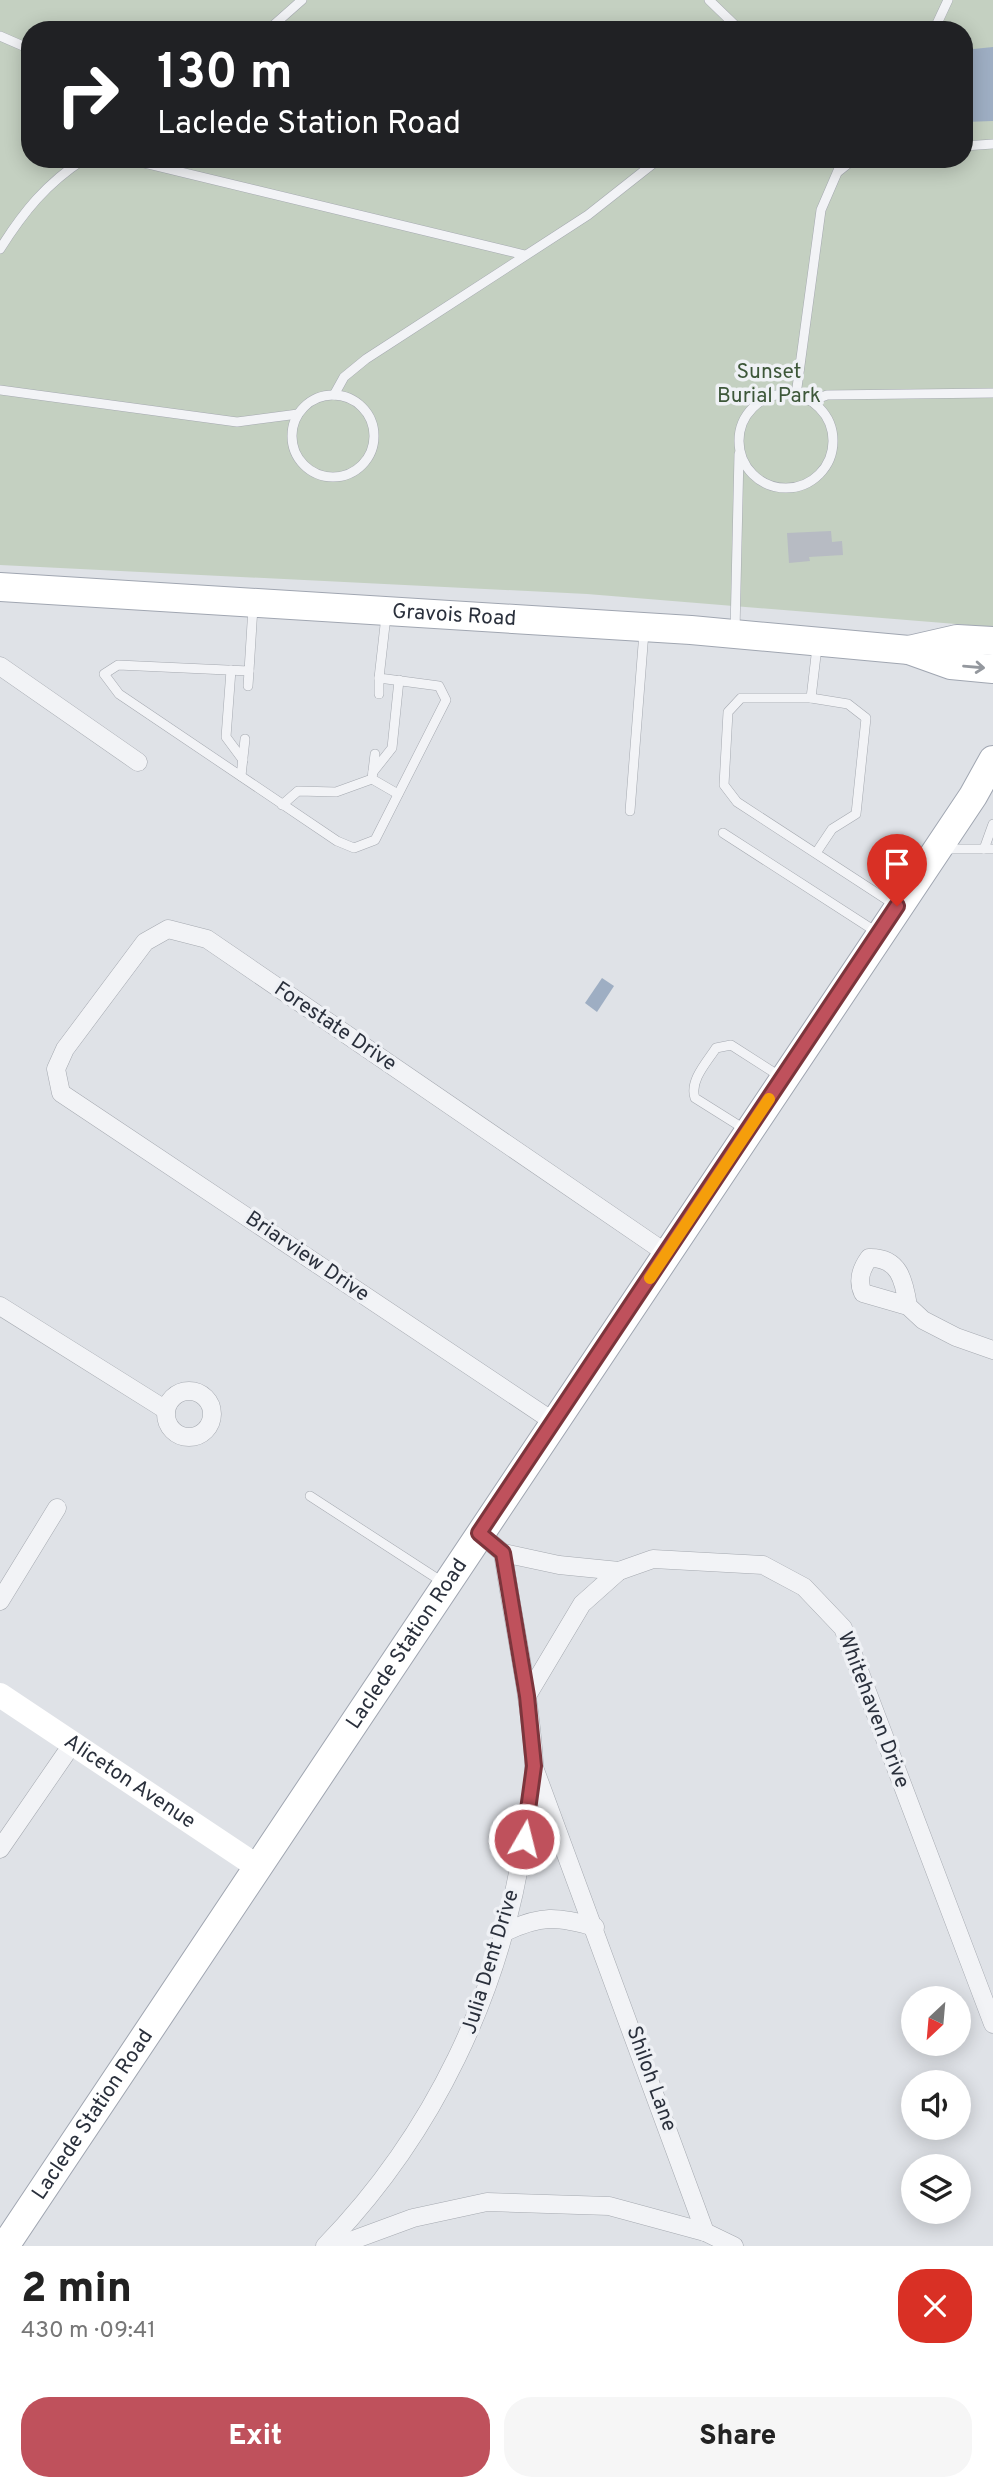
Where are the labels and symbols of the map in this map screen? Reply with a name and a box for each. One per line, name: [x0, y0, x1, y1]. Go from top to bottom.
park label: Sunset Burial Park: [717, 359, 821, 410]
street label: Gravois Road: [391, 598, 517, 633]
one-way arrow: [962, 661, 985, 674]
pin: [867, 834, 927, 906]
street label: Forestate Drive: [268, 976, 402, 1078]
street label: Briarview Drive: [240, 1206, 374, 1308]
street label: Laclede Station Road: [340, 1553, 474, 1734]
street label: Whitehaven Drive: [831, 1628, 915, 1792]
street label: Aliceton Avenue: [59, 1728, 201, 1835]
position arrow: [487, 1802, 561, 1876]
street label: Julia Dent Drive: [456, 1886, 526, 2038]
north arrow: [901, 1986, 971, 2056]
street label: Shiloh Lane: [619, 2023, 683, 2135]
street label: Laclede Station Road: [26, 2024, 159, 2205]

